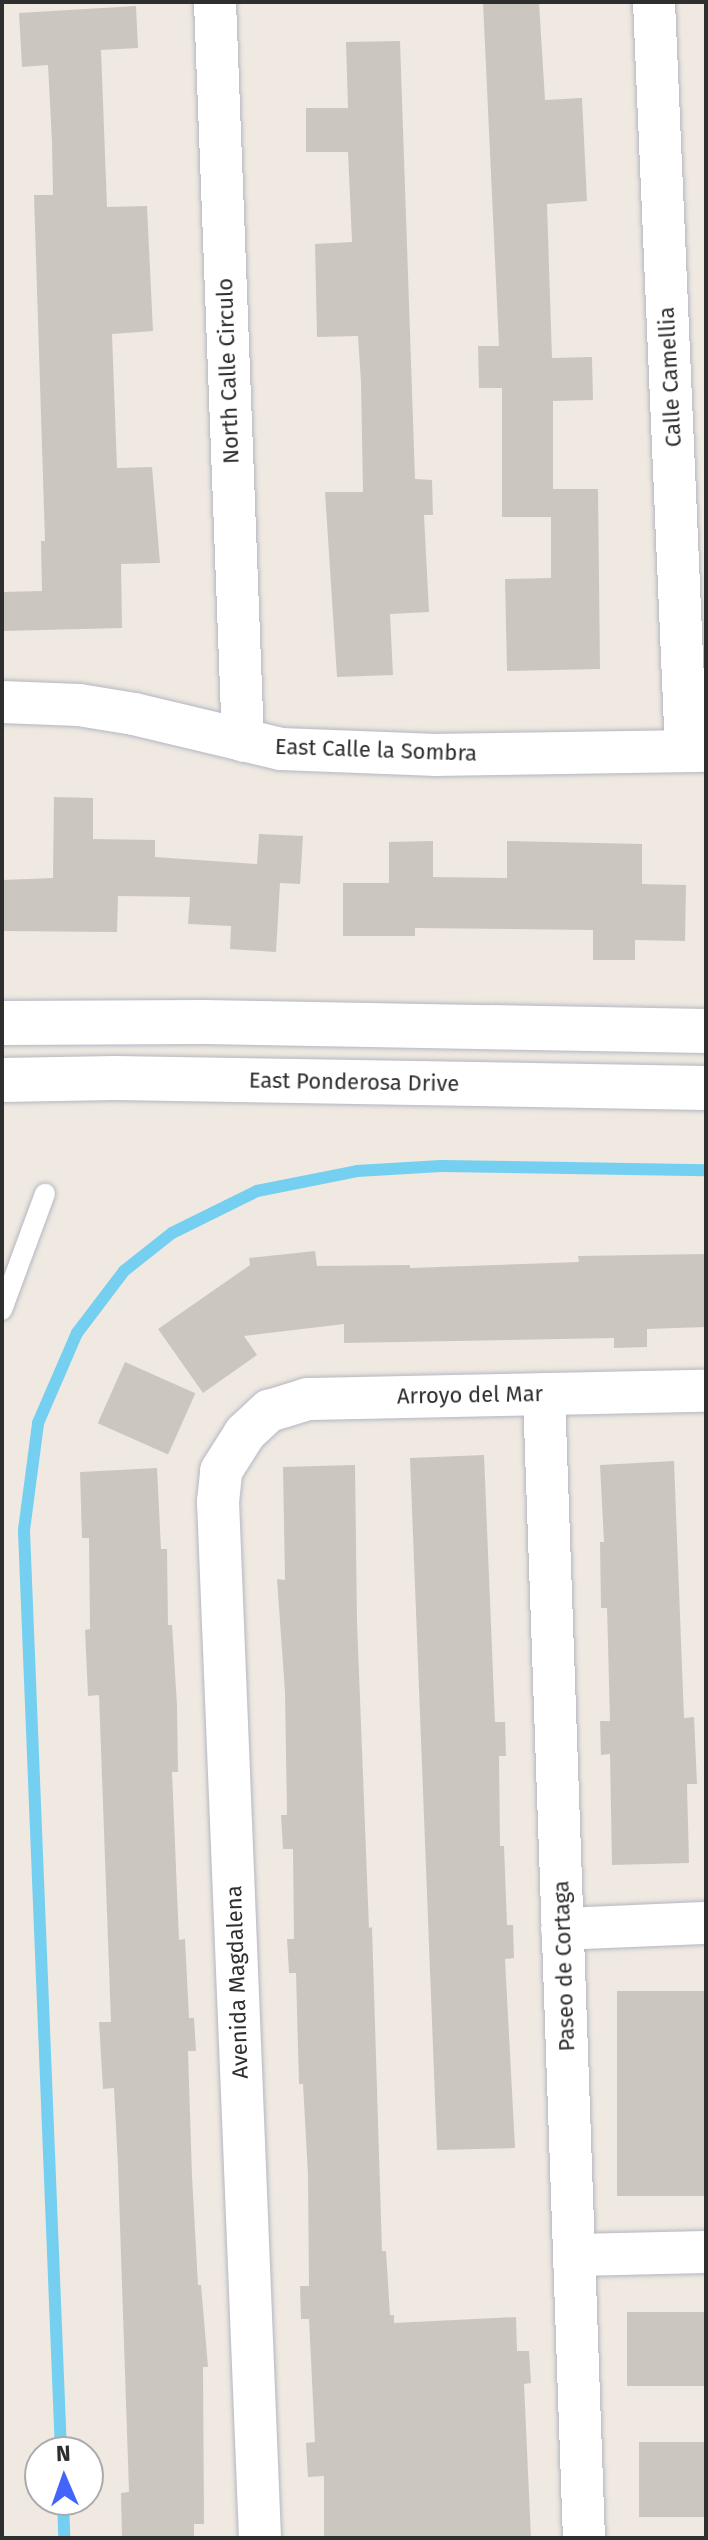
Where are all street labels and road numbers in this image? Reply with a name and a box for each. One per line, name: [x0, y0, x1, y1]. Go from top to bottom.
street label: North Calle Circulo: [212, 278, 244, 464]
street label: Calle Camellia: [653, 306, 687, 448]
street label: East Calle la Sombra: [274, 733, 478, 767]
street label: East Ponderosa Drive: [249, 1067, 459, 1097]
street label: Arroyo del Mar: [397, 1381, 543, 1409]
street label: Paseo de Cortaga: [548, 1880, 580, 2052]
street label: Avenida Magdalena: [220, 1885, 254, 2079]

